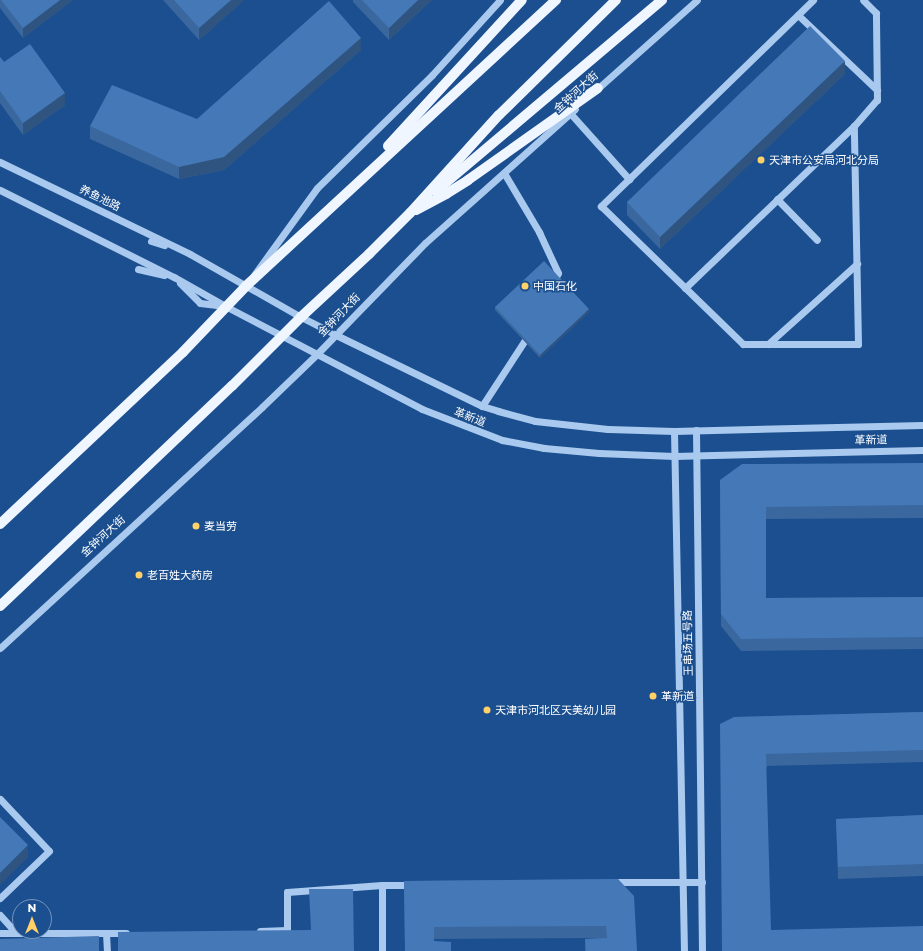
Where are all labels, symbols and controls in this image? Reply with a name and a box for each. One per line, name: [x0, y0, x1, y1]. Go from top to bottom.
street label: 金钟河大街: [551, 69, 601, 115]
place label: 天津市公安局河北分局: [769, 153, 879, 167]
marker: 天津市公安局河北分局: [756, 155, 766, 165]
street label: 养鱼池路: [77, 182, 123, 214]
place label: 中国石化: [533, 279, 577, 293]
marker: 中国石化: [520, 281, 530, 291]
street label: 金钟河大街: [315, 291, 363, 339]
street label: 革新道: [452, 405, 488, 429]
street label: 革新道: [854, 433, 888, 447]
street label: 金钟河大街: [78, 513, 128, 559]
place label: 麦当劳: [204, 519, 237, 533]
marker: 麦当劳: [191, 521, 201, 531]
place label: 老百姓大药房: [147, 568, 213, 582]
marker: 老百姓大药房: [134, 570, 144, 580]
street label: 王串场五号路: [681, 610, 695, 676]
place label: 革新道: [661, 689, 694, 703]
marker: 革新道: [648, 691, 658, 701]
place label: 天津市河北区天美幼儿园: [495, 703, 616, 717]
marker: 天津市河北区天美幼儿园: [482, 705, 492, 715]
north arrow: [12, 899, 52, 939]
text: N: [28, 901, 36, 915]

